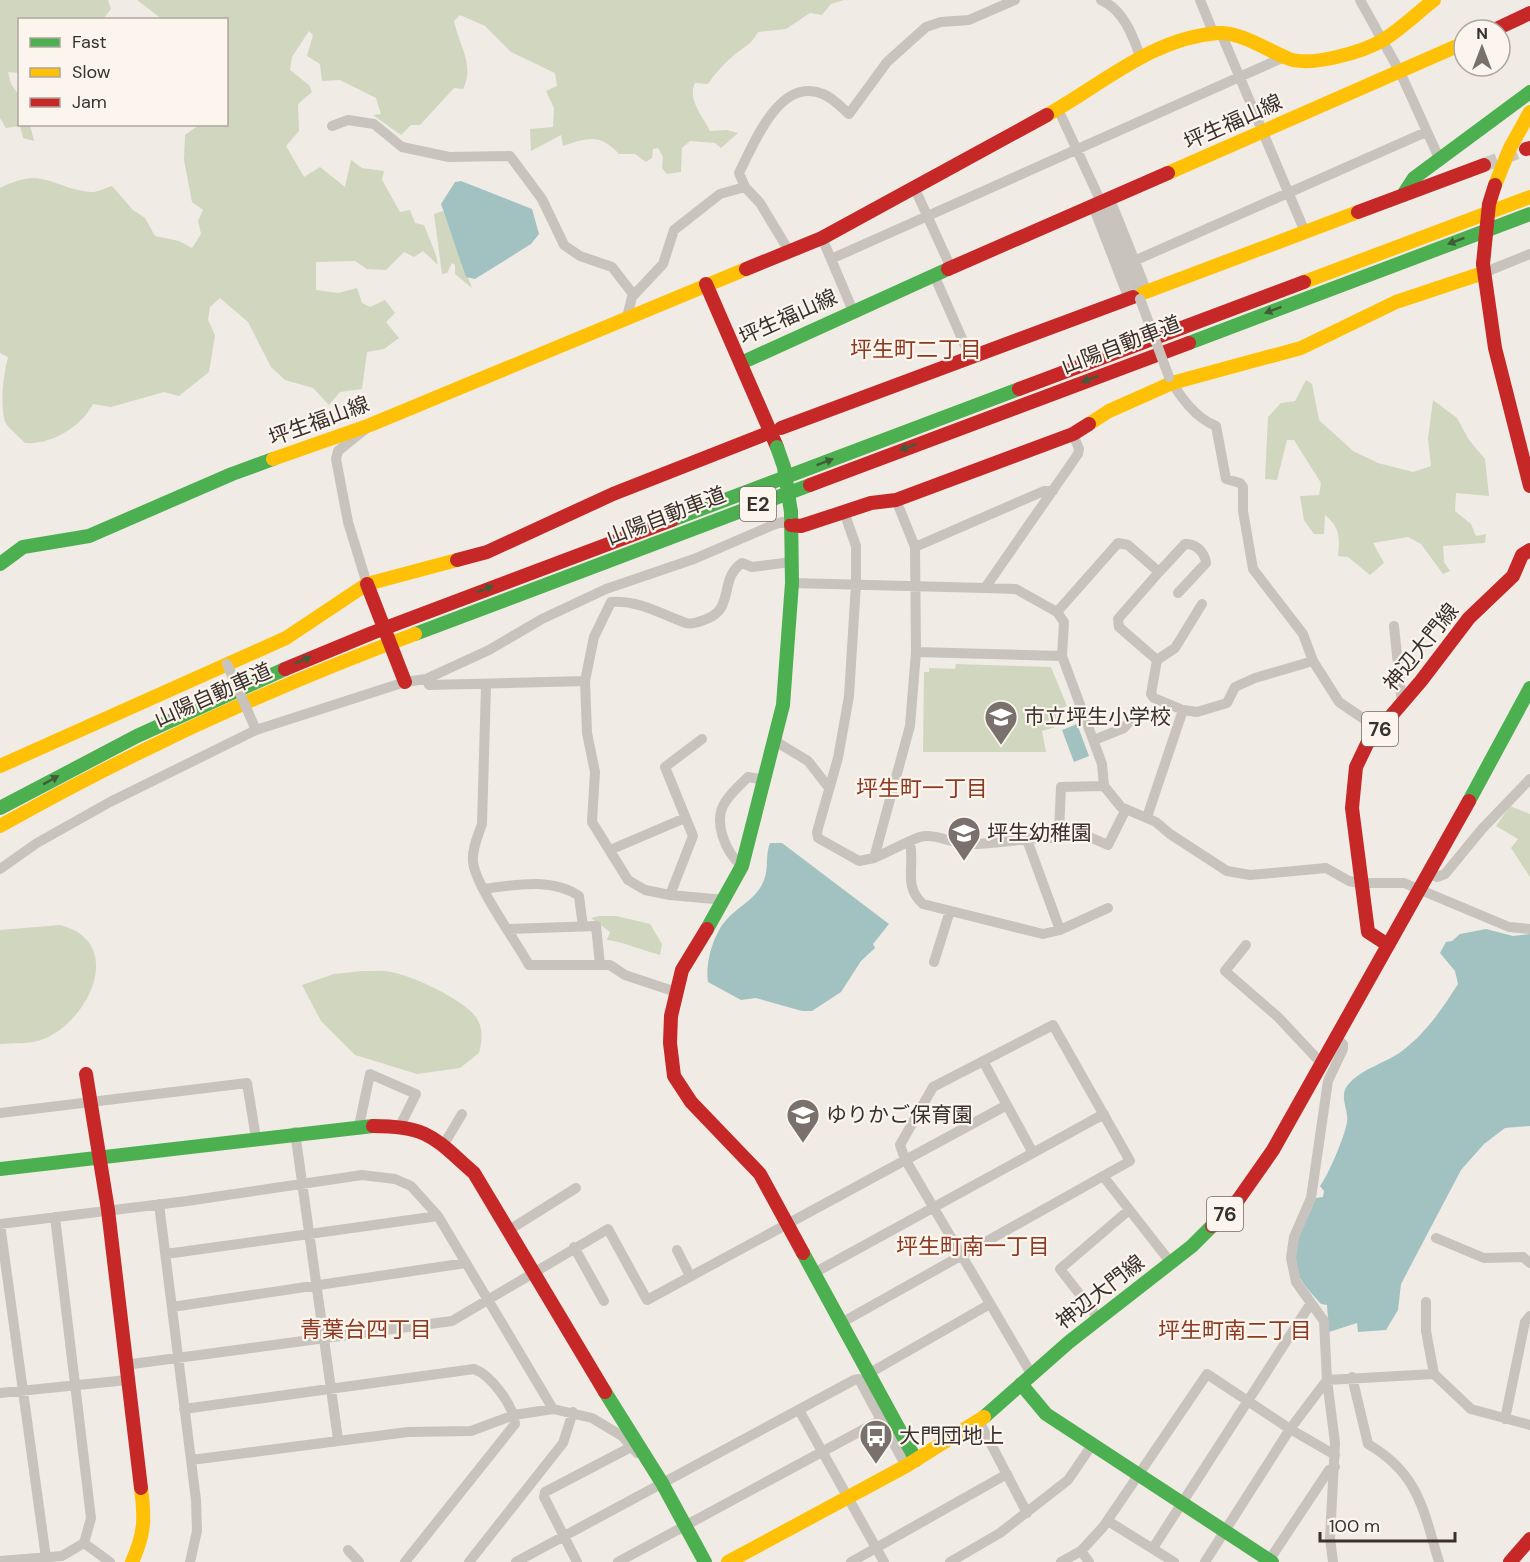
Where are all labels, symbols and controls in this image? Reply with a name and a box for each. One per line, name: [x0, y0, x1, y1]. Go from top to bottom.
legend: [18, 18, 228, 126]
north arrow: [1452, 18, 1512, 78]
text: N: [1476, 23, 1488, 44]
text: Fast: [72, 30, 107, 54]
text: Slow: [72, 60, 111, 84]
street label: 坪生福山線: [1179, 88, 1287, 156]
text: Jam: [72, 90, 107, 114]
one-way arrow: [1446, 237, 1464, 247]
street label: 坪生福山線: [734, 283, 842, 351]
one-way arrow: [1264, 306, 1282, 315]
street label: 山陽自動車道: [1057, 309, 1185, 381]
district label: 坪生町二丁目: [850, 335, 982, 364]
one-way arrow: [1081, 374, 1099, 384]
street label: 坪生福山線: [265, 390, 373, 452]
one-way arrow: [899, 443, 917, 452]
one-way arrow: [816, 457, 834, 466]
street label: 山陽自動車道: [602, 480, 730, 552]
road number: E2: [740, 487, 776, 521]
one-way arrow: [476, 584, 494, 594]
street label: 神辺大門線: [1377, 597, 1465, 697]
one-way arrow: [295, 655, 313, 665]
street label: 山陽自動車道: [150, 657, 276, 733]
school or university icon: 市立坪生小学校: [983, 699, 1019, 746]
place label: 市立坪生小学校: [1024, 703, 1171, 731]
road number: 76: [1362, 712, 1398, 746]
district label: 坪生町一丁目: [856, 774, 988, 803]
one-way arrow: [43, 775, 60, 785]
school or university icon: 坪生幼稚園: [946, 815, 982, 862]
place label: 坪生幼稚園: [987, 819, 1092, 847]
school or university icon: ゆりかご保育園: [785, 1097, 821, 1144]
place label: ゆりかご保育園: [826, 1101, 973, 1129]
road number: 76: [1207, 1197, 1243, 1231]
district label: 坪生町南一丁目: [896, 1232, 1050, 1261]
street label: 神辺大門線: [1050, 1249, 1150, 1335]
district label: 青葉台四丁目: [300, 1315, 432, 1344]
district label: 坪生町南二丁目: [1158, 1316, 1312, 1345]
bus stop icon: 大門団地上: [858, 1418, 894, 1465]
place label: 大門団地上: [899, 1422, 1004, 1450]
scale bar: [1320, 1505, 1455, 1543]
text: 100 m: [1329, 1514, 1380, 1538]

